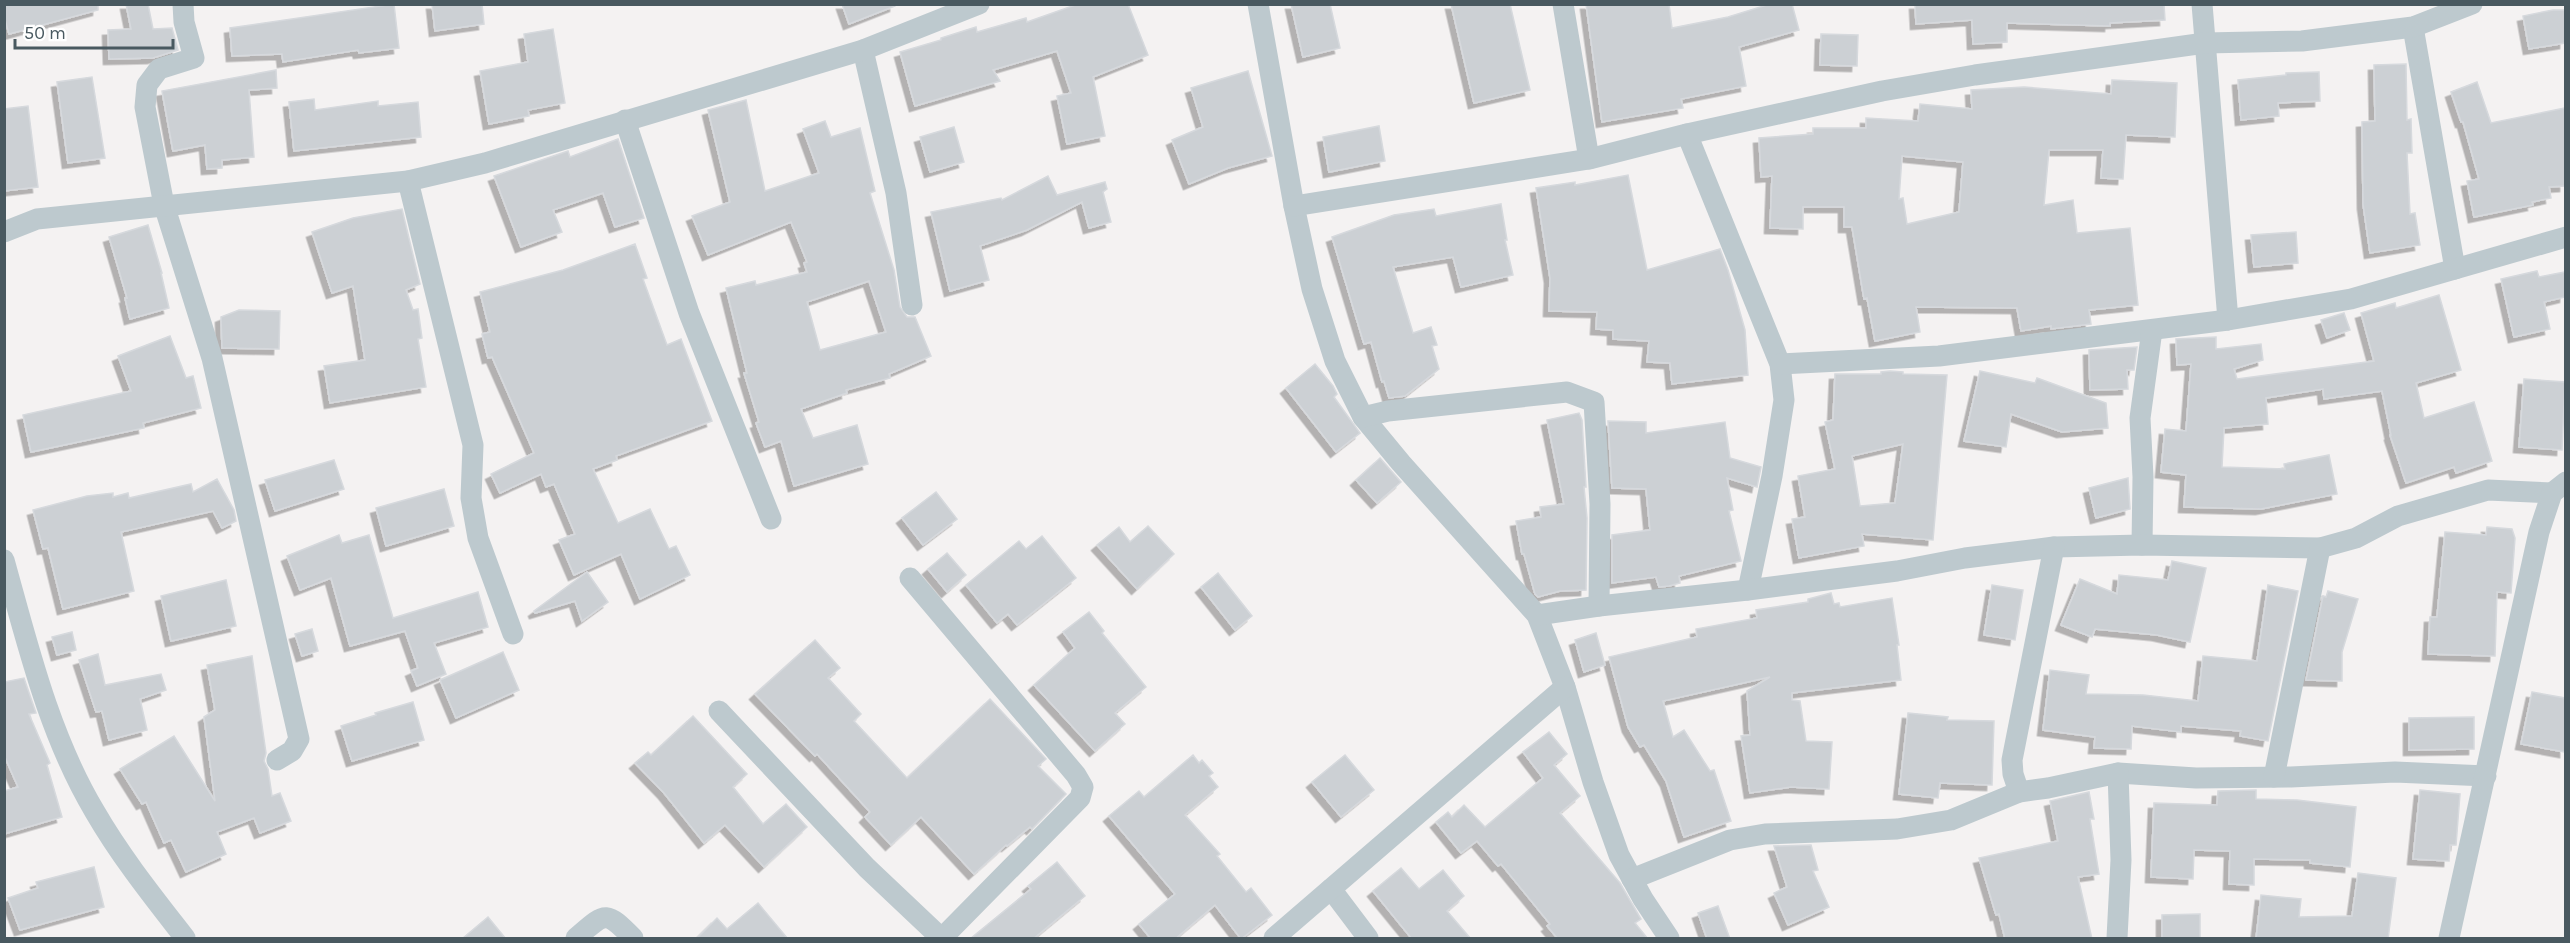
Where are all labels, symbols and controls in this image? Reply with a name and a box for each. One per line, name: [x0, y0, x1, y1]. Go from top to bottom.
scale bar: [15, 12, 172, 50]
text: 50 m: [24, 22, 66, 44]

